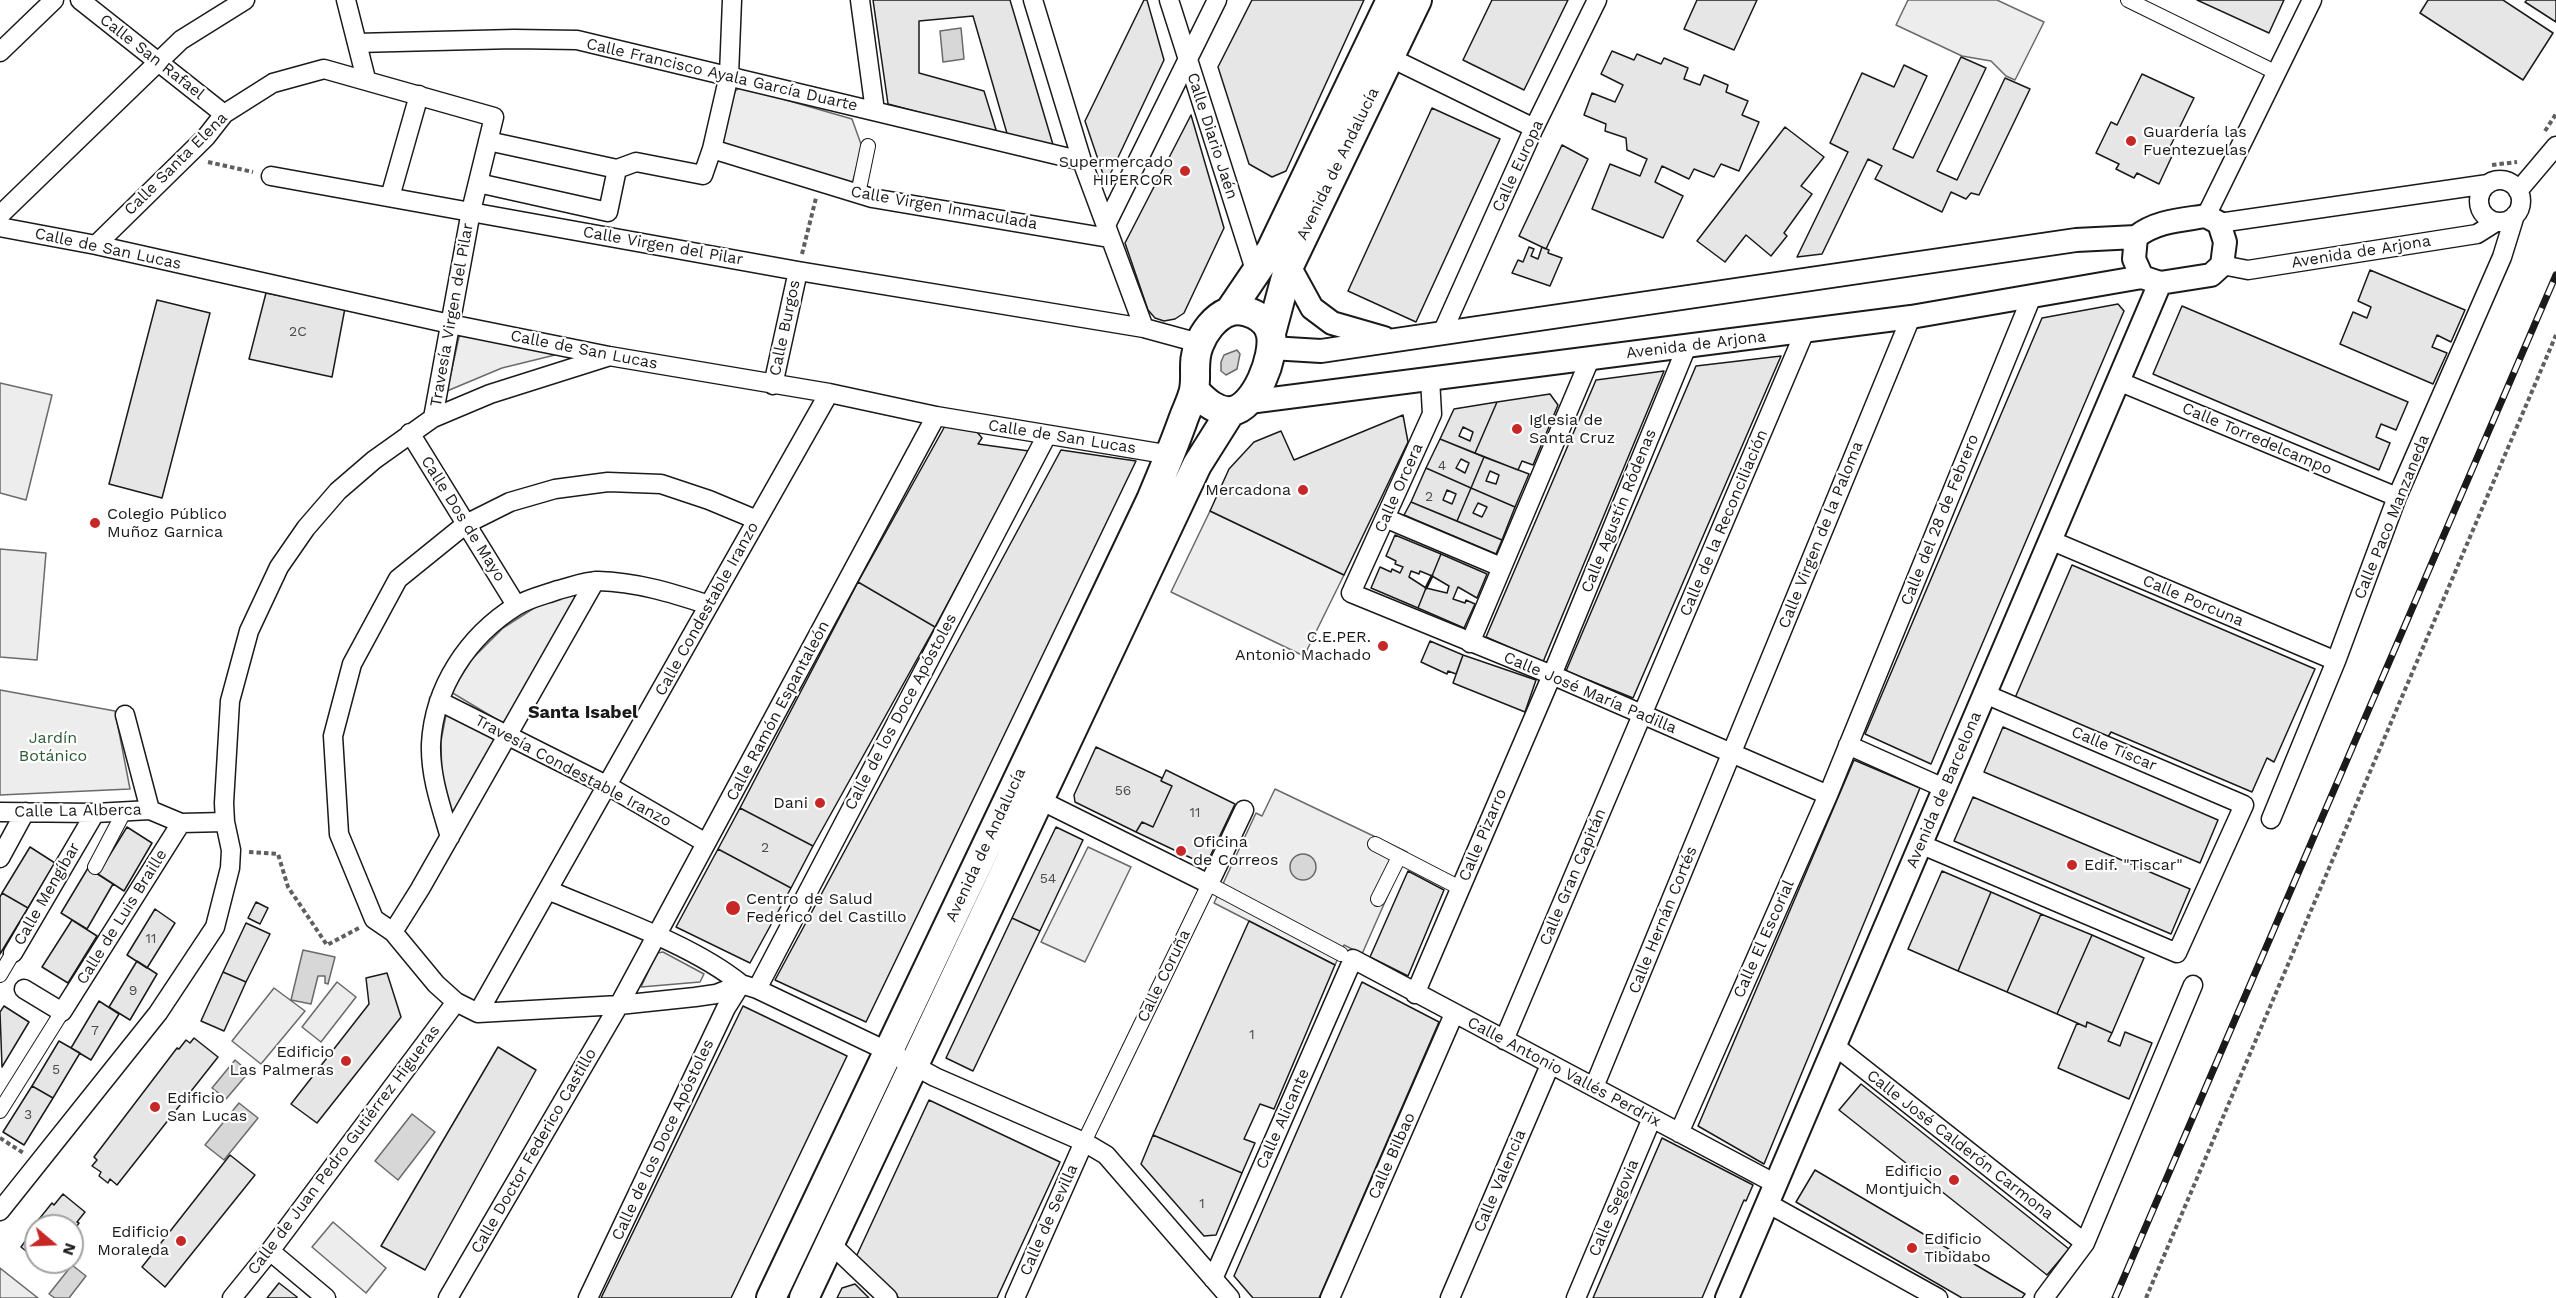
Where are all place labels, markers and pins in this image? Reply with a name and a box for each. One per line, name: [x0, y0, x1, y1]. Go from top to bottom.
place label: Guardería las Fuentezuelas: [2143, 122, 2247, 160]
marker: Guardería las Fuentezuelas: [2124, 134, 2138, 148]
place label: Supermercado HIPERCOR: [1059, 152, 1173, 190]
marker: Supermercado HIPERCOR: [1178, 164, 1192, 178]
place label: Iglesia de Santa Cruz: [1529, 410, 1615, 448]
marker: Iglesia de Santa Cruz: [1510, 422, 1524, 436]
place label: Mercadona: [1205, 480, 1291, 500]
marker: Mercadona: [1296, 483, 1310, 497]
place label: Colegio Público Muñoz Garnica: [107, 504, 227, 542]
marker: Colegio Público Muñoz Garnica: [88, 516, 102, 530]
place label: C.E.PER. Antonio Machado: [1235, 627, 1371, 665]
marker: C.E.PER. Antonio Machado: [1376, 639, 1390, 653]
place label: Dani: [773, 793, 808, 813]
marker: Dani: [813, 796, 827, 810]
place label: Oficina de Correos: [1193, 832, 1278, 870]
marker: Oficina de Correos: [1174, 844, 1188, 858]
place label: Edif. "Tiscar": [2084, 855, 2183, 875]
marker: Edif. "Tiscar": [2065, 858, 2079, 872]
place label: Centro de Salud Federico del Castillo: [746, 889, 907, 927]
marker: Centro de Salud Federico del Castillo: [724, 899, 742, 917]
place label: Edificio Las Palmeras: [230, 1042, 334, 1080]
marker: Edificio Las Palmeras: [339, 1054, 353, 1068]
place label: Edificio San Lucas: [167, 1088, 247, 1126]
marker: Edificio San Lucas: [148, 1100, 162, 1114]
place label: Edificio Montjuich: [1865, 1161, 1942, 1199]
marker: Edificio Montjuich: [1947, 1173, 1961, 1187]
place label: Edificio Moraleda: [97, 1222, 169, 1260]
place label: Edificio Tibidabo: [1924, 1229, 1991, 1267]
marker: Edificio Moraleda: [174, 1234, 188, 1248]
marker: Edificio Tibidabo: [1905, 1241, 1919, 1255]

